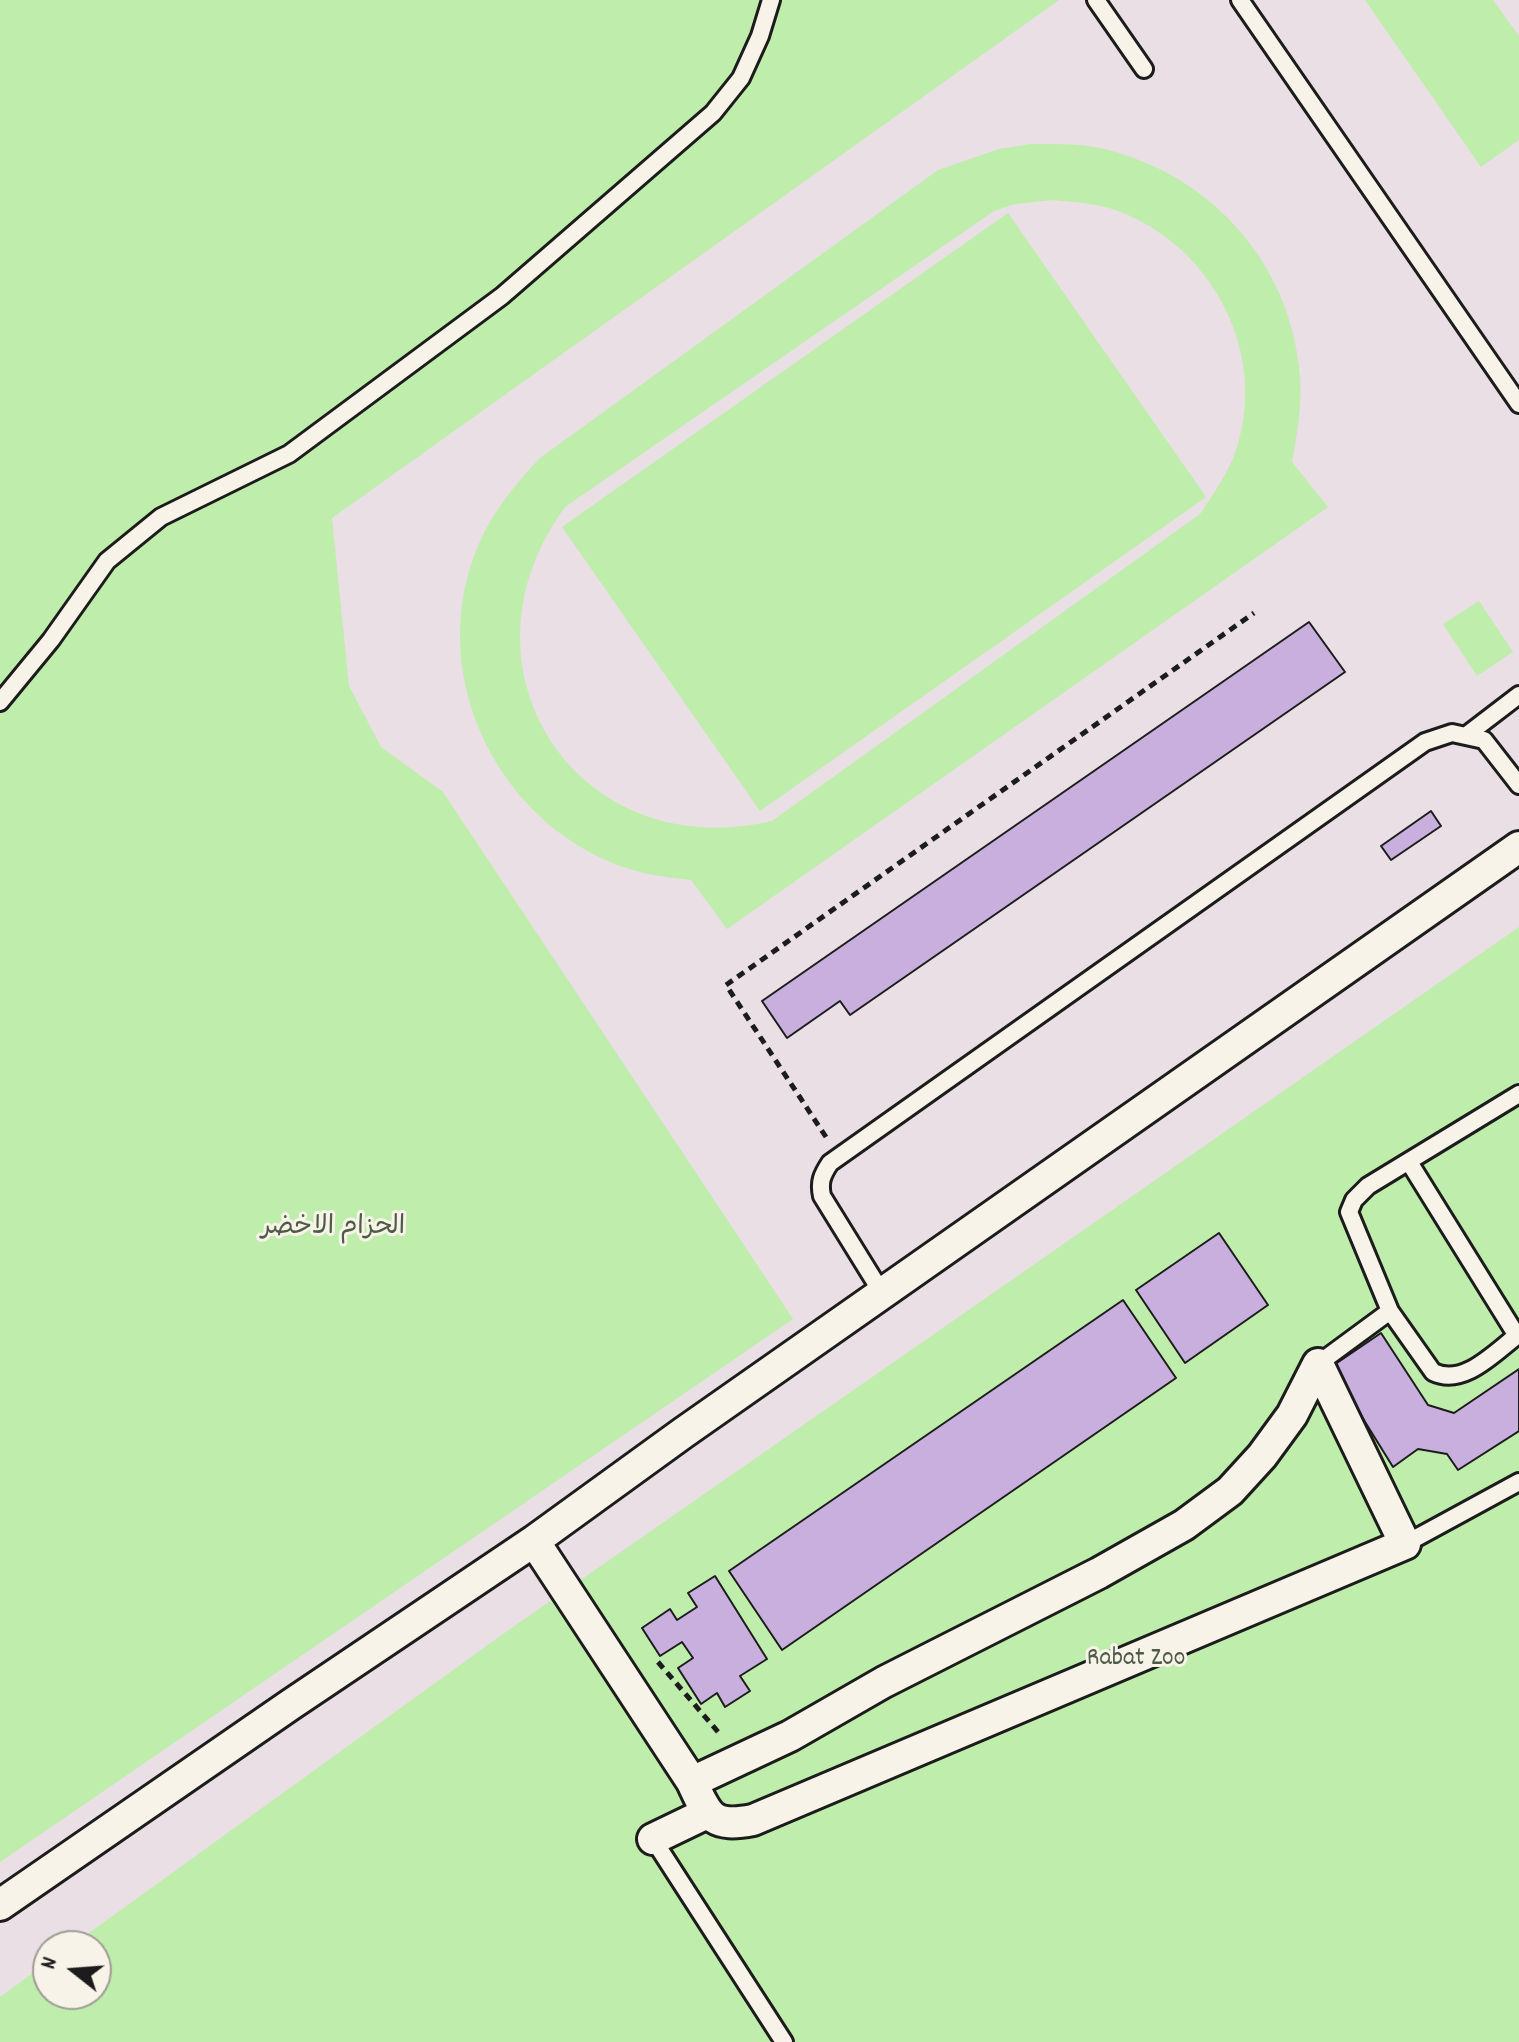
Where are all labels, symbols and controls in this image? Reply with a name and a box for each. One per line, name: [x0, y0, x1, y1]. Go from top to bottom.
park label: الحزام الاخضر: [261, 1213, 405, 1245]
park label: Rabat Zoo: [1087, 1644, 1185, 1676]
north arrow: [32, 1930, 112, 2010]
text: N: [34, 1954, 67, 1973]

